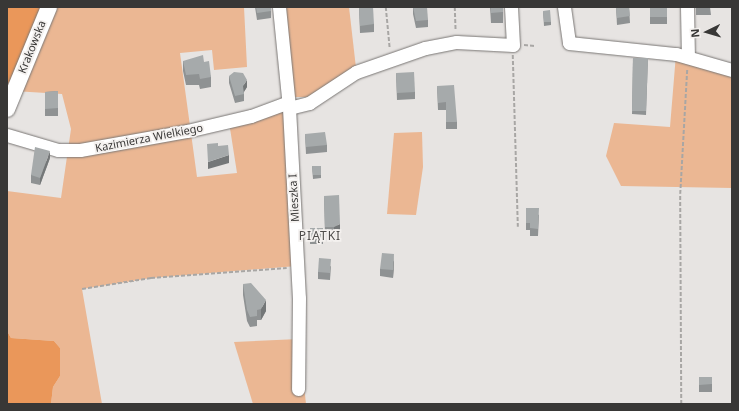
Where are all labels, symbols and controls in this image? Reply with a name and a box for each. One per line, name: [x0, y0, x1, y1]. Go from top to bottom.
north arrow: [687, 12, 727, 52]
street label: Krakowska: [15, 19, 49, 75]
text: N: [687, 28, 702, 38]
street label: Kazimierza Wielkiego: [94, 121, 204, 155]
street label: Mieszka I: [286, 174, 302, 222]
district label: PIĄTKI: [299, 229, 341, 243]

